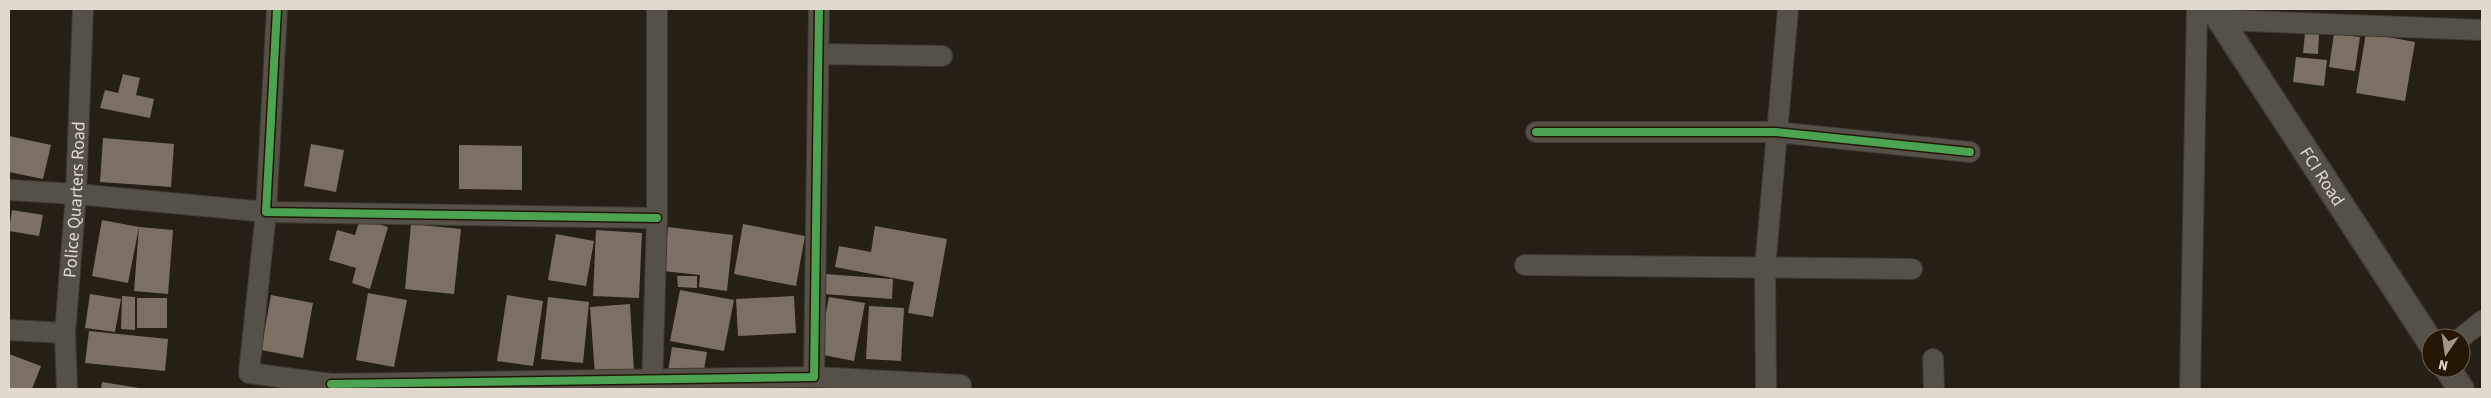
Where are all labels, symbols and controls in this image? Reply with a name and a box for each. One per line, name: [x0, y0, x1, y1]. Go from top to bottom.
street label: Police Quarters Road: [57, 121, 92, 279]
street label: FCI Road: [2293, 142, 2350, 211]
north arrow: [2421, 328, 2471, 378]
text: N: [2437, 354, 2450, 375]

